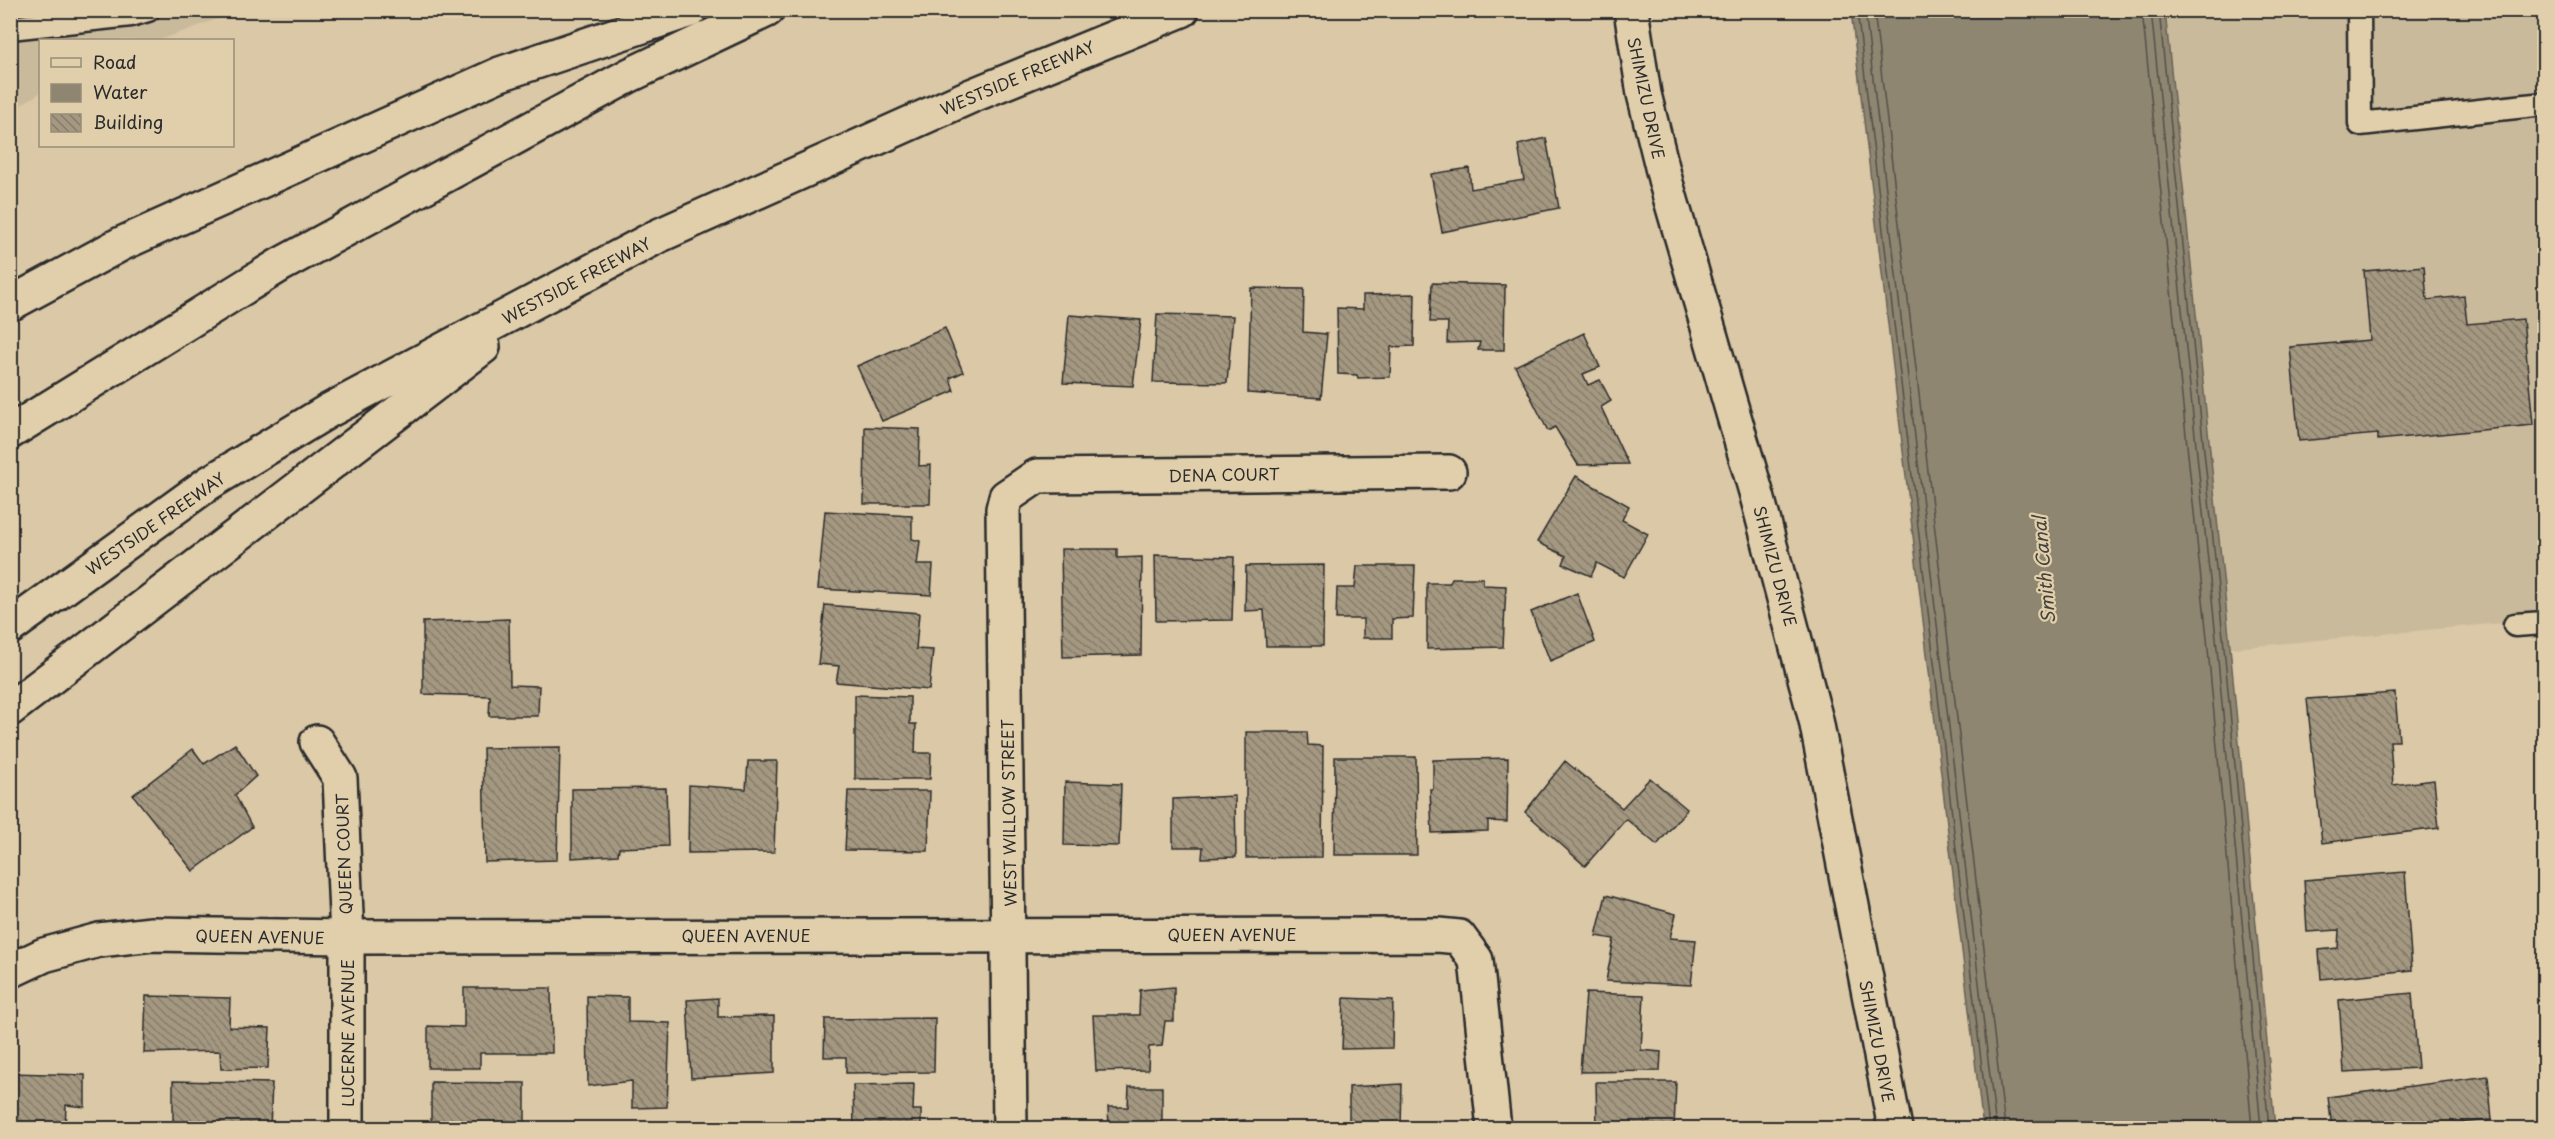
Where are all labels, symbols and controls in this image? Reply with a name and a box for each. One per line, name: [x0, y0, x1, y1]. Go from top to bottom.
street label: WESTSIDE FREEWAY: [936, 33, 1098, 120]
street label: SHIMIZU DRIVE: [1622, 35, 1672, 161]
legend: [39, 39, 234, 147]
text: Road: [93, 48, 137, 75]
text: Water: [93, 78, 148, 105]
text: Building: [93, 108, 163, 135]
street label: WESTSIDE FREEWAY: [497, 230, 655, 329]
street label: DENA COURT: [1168, 461, 1280, 487]
street label: WESTSIDE FREEWAY: [80, 466, 230, 580]
street label: SHIMIZU DRIVE: [1748, 503, 1804, 629]
water label: Smith Canal: [2025, 512, 2061, 625]
street label: WEST WILLOW STREET: [994, 719, 1022, 907]
street label: QUEEN COURT: [329, 793, 357, 915]
street label: QUEEN AVENUE: [1167, 922, 1297, 946]
street label: QUEEN AVENUE: [195, 923, 325, 949]
street label: QUEEN AVENUE: [681, 923, 811, 947]
street label: LUCERNE AVENUE: [335, 959, 359, 1107]
street label: SHIMIZU DRIVE: [1854, 978, 1902, 1104]

